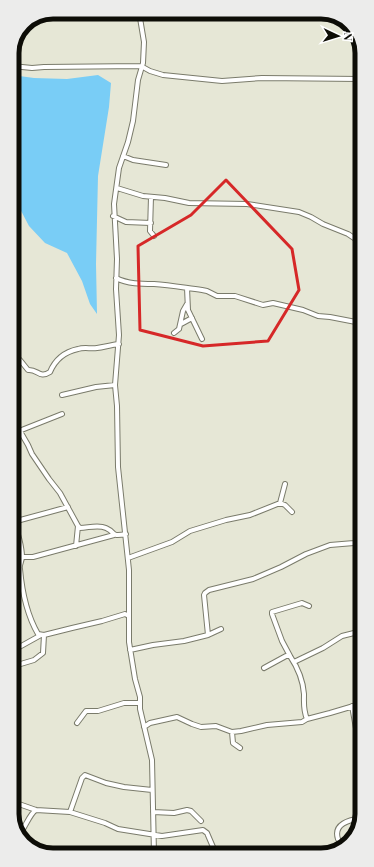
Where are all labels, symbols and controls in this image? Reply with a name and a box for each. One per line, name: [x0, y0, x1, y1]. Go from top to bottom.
north arrow: [318, 16, 358, 56]
text: N: [341, 32, 356, 41]

